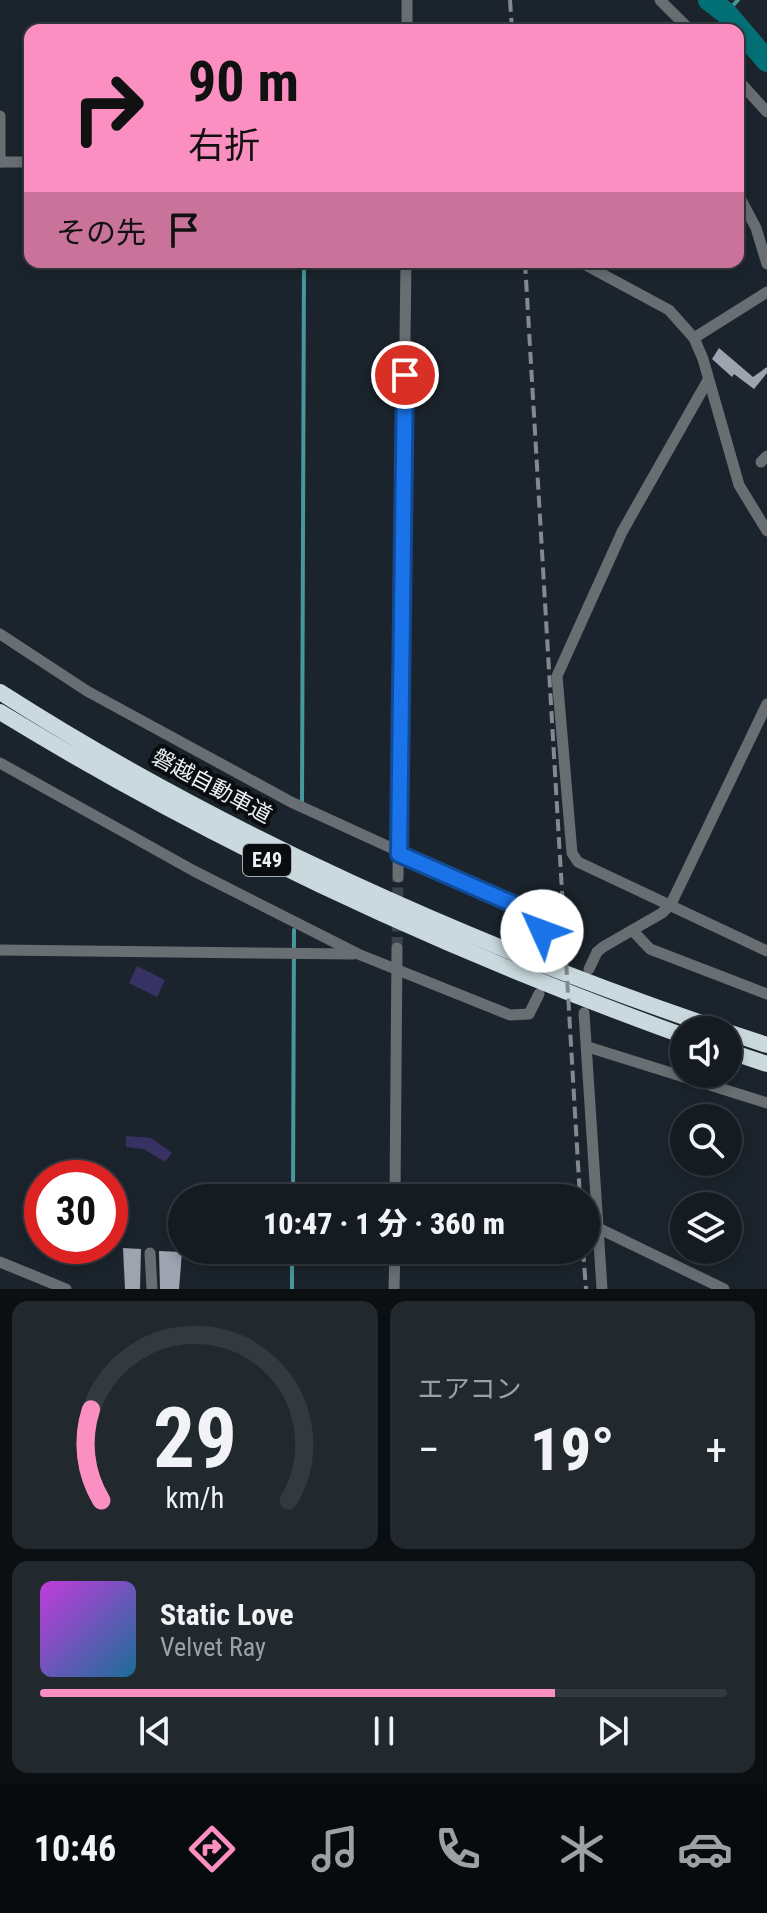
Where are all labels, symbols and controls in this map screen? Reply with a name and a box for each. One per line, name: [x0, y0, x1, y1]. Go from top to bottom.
text: 90 m: [188, 49, 299, 115]
icon: right: [56, 56, 160, 160]
text: 右折: [188, 125, 260, 167]
icon: arrive: [162, 208, 206, 252]
text: その先: [56, 215, 146, 250]
pin: [371, 341, 439, 409]
icon: arrive: [383, 353, 427, 397]
street label: 磐越自動車道: [148, 744, 276, 828]
road number: E49: [243, 844, 291, 876]
position arrow: [500, 889, 584, 973]
map controls: [670, 1016, 742, 1264]
button: sound: [670, 1016, 742, 1088]
button: search: [670, 1104, 742, 1176]
speed limit sign: 30: [24, 1160, 128, 1264]
button: layers: [670, 1192, 742, 1264]
text: 10:47 · 1 分 · 360 m: [263, 1206, 505, 1241]
text: エアコン: [418, 1374, 522, 1404]
text: 29: [153, 1390, 237, 1487]
text: 19°: [530, 1414, 615, 1485]
text: −: [418, 1424, 440, 1476]
text: +: [705, 1424, 727, 1476]
text: km/h: [165, 1481, 224, 1515]
text: Static Love: [160, 1597, 294, 1632]
text: Velvet Ray: [160, 1632, 266, 1662]
icon: previous: [133, 1709, 177, 1753]
icon: pause: [362, 1709, 406, 1753]
icon: next: [591, 1709, 635, 1753]
icon: directions: [184, 1821, 240, 1877]
icon: music: [307, 1821, 363, 1877]
icon: phone: [430, 1821, 486, 1877]
icon: climate: [554, 1821, 610, 1877]
icon: car: [677, 1821, 733, 1877]
text: 10:46: [34, 1828, 116, 1870]

